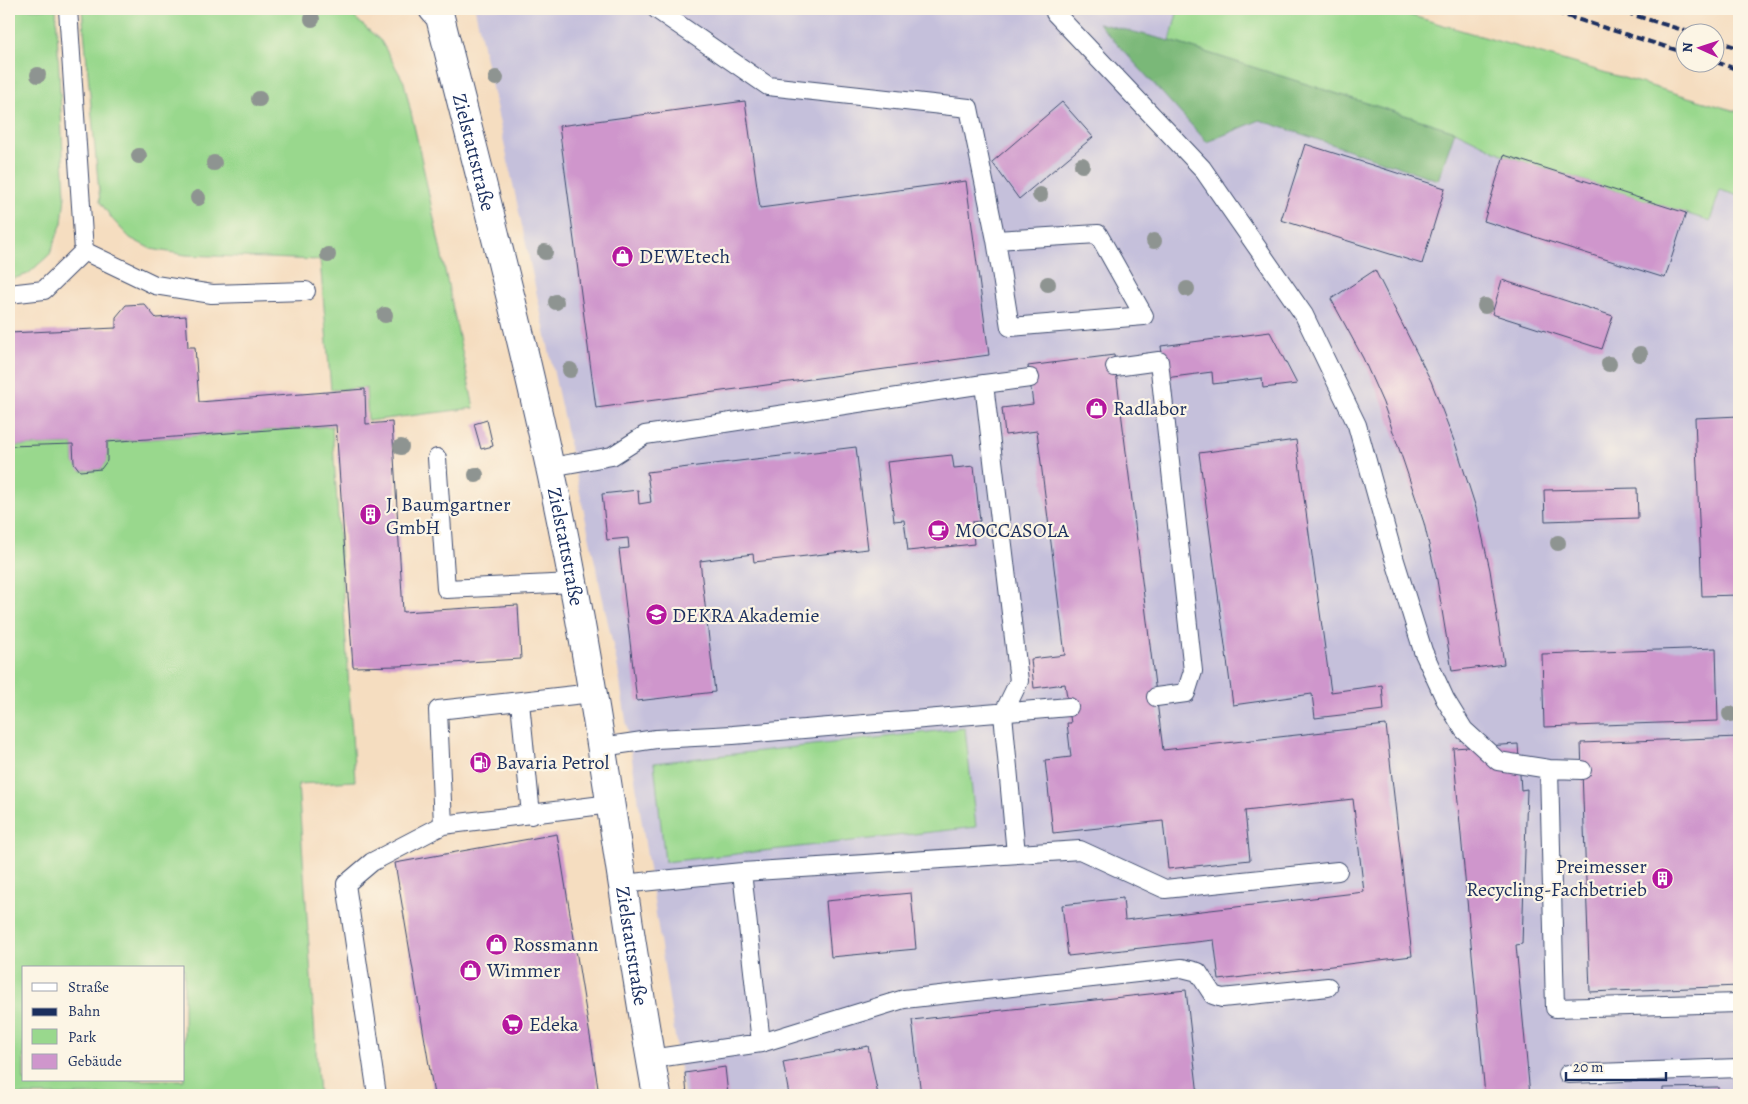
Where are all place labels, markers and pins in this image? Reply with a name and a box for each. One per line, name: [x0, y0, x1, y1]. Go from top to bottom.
place label: DEWEtech: [639, 243, 730, 270]
shop icon: DEWEtech: [611, 244, 635, 268]
place label: Radlabor: [1113, 395, 1187, 422]
shop icon: Radlabor: [1085, 396, 1109, 420]
place label: J. Baumgartner GmbH: [386, 491, 511, 541]
building icon: J. Baumgartner GmbH: [358, 503, 382, 527]
place label: MOCCASOLA: [955, 517, 1069, 544]
cafe icon: MOCCASOLA: [927, 518, 951, 542]
place label: DEKRA Akademie: [672, 602, 819, 629]
school or university icon: DEKRA Akademie: [644, 603, 668, 627]
place label: Bavaria Petrol: [496, 749, 609, 776]
fuel station icon: Bavaria Petrol: [468, 750, 492, 774]
place label: Preimesser Recycling-Fachbetrieb: [1466, 853, 1647, 903]
building icon: Preimesser Recycling-Fachbetrieb: [1651, 866, 1675, 890]
place label: Rossmann: [513, 931, 599, 958]
shop icon: Rossmann: [485, 932, 509, 956]
place label: Wimmer: [486, 957, 561, 984]
shop icon: Wimmer: [459, 958, 483, 982]
place label: Edeka: [529, 1011, 580, 1038]
supermarket icon: Edeka: [501, 1012, 525, 1036]

